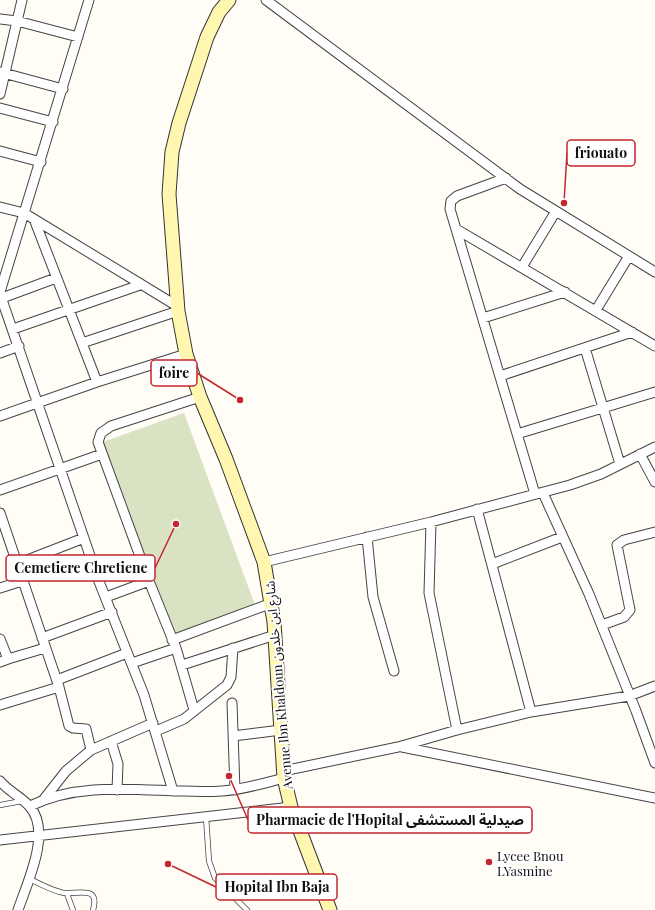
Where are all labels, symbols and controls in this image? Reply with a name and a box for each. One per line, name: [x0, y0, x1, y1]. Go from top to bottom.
callout: friouato: [567, 140, 635, 166]
text: friouato: [575, 143, 627, 162]
callout: foire: [151, 360, 197, 386]
text: foire: [159, 363, 189, 382]
callout: Cemetiere Chretiene: [6, 555, 155, 581]
text: Cemetiere Chretiene: [14, 558, 148, 577]
street label: Avenue Ibn Khaldoun شارع ابن خلدون: [260, 580, 299, 791]
callout: Pharmacie de l'Hopital صيدلية المستشفى: [248, 807, 532, 833]
text: Pharmacie de l'Hopital صيدلية المستشفى: [256, 810, 524, 829]
place label: Lycee Bnou LYasmine: [497, 847, 564, 879]
marker: Lycee Bnou LYasmine: [484, 857, 494, 867]
callout: Hopital Ibn Baja: [216, 874, 337, 900]
text: Hopital Ibn Baja: [225, 877, 330, 896]

